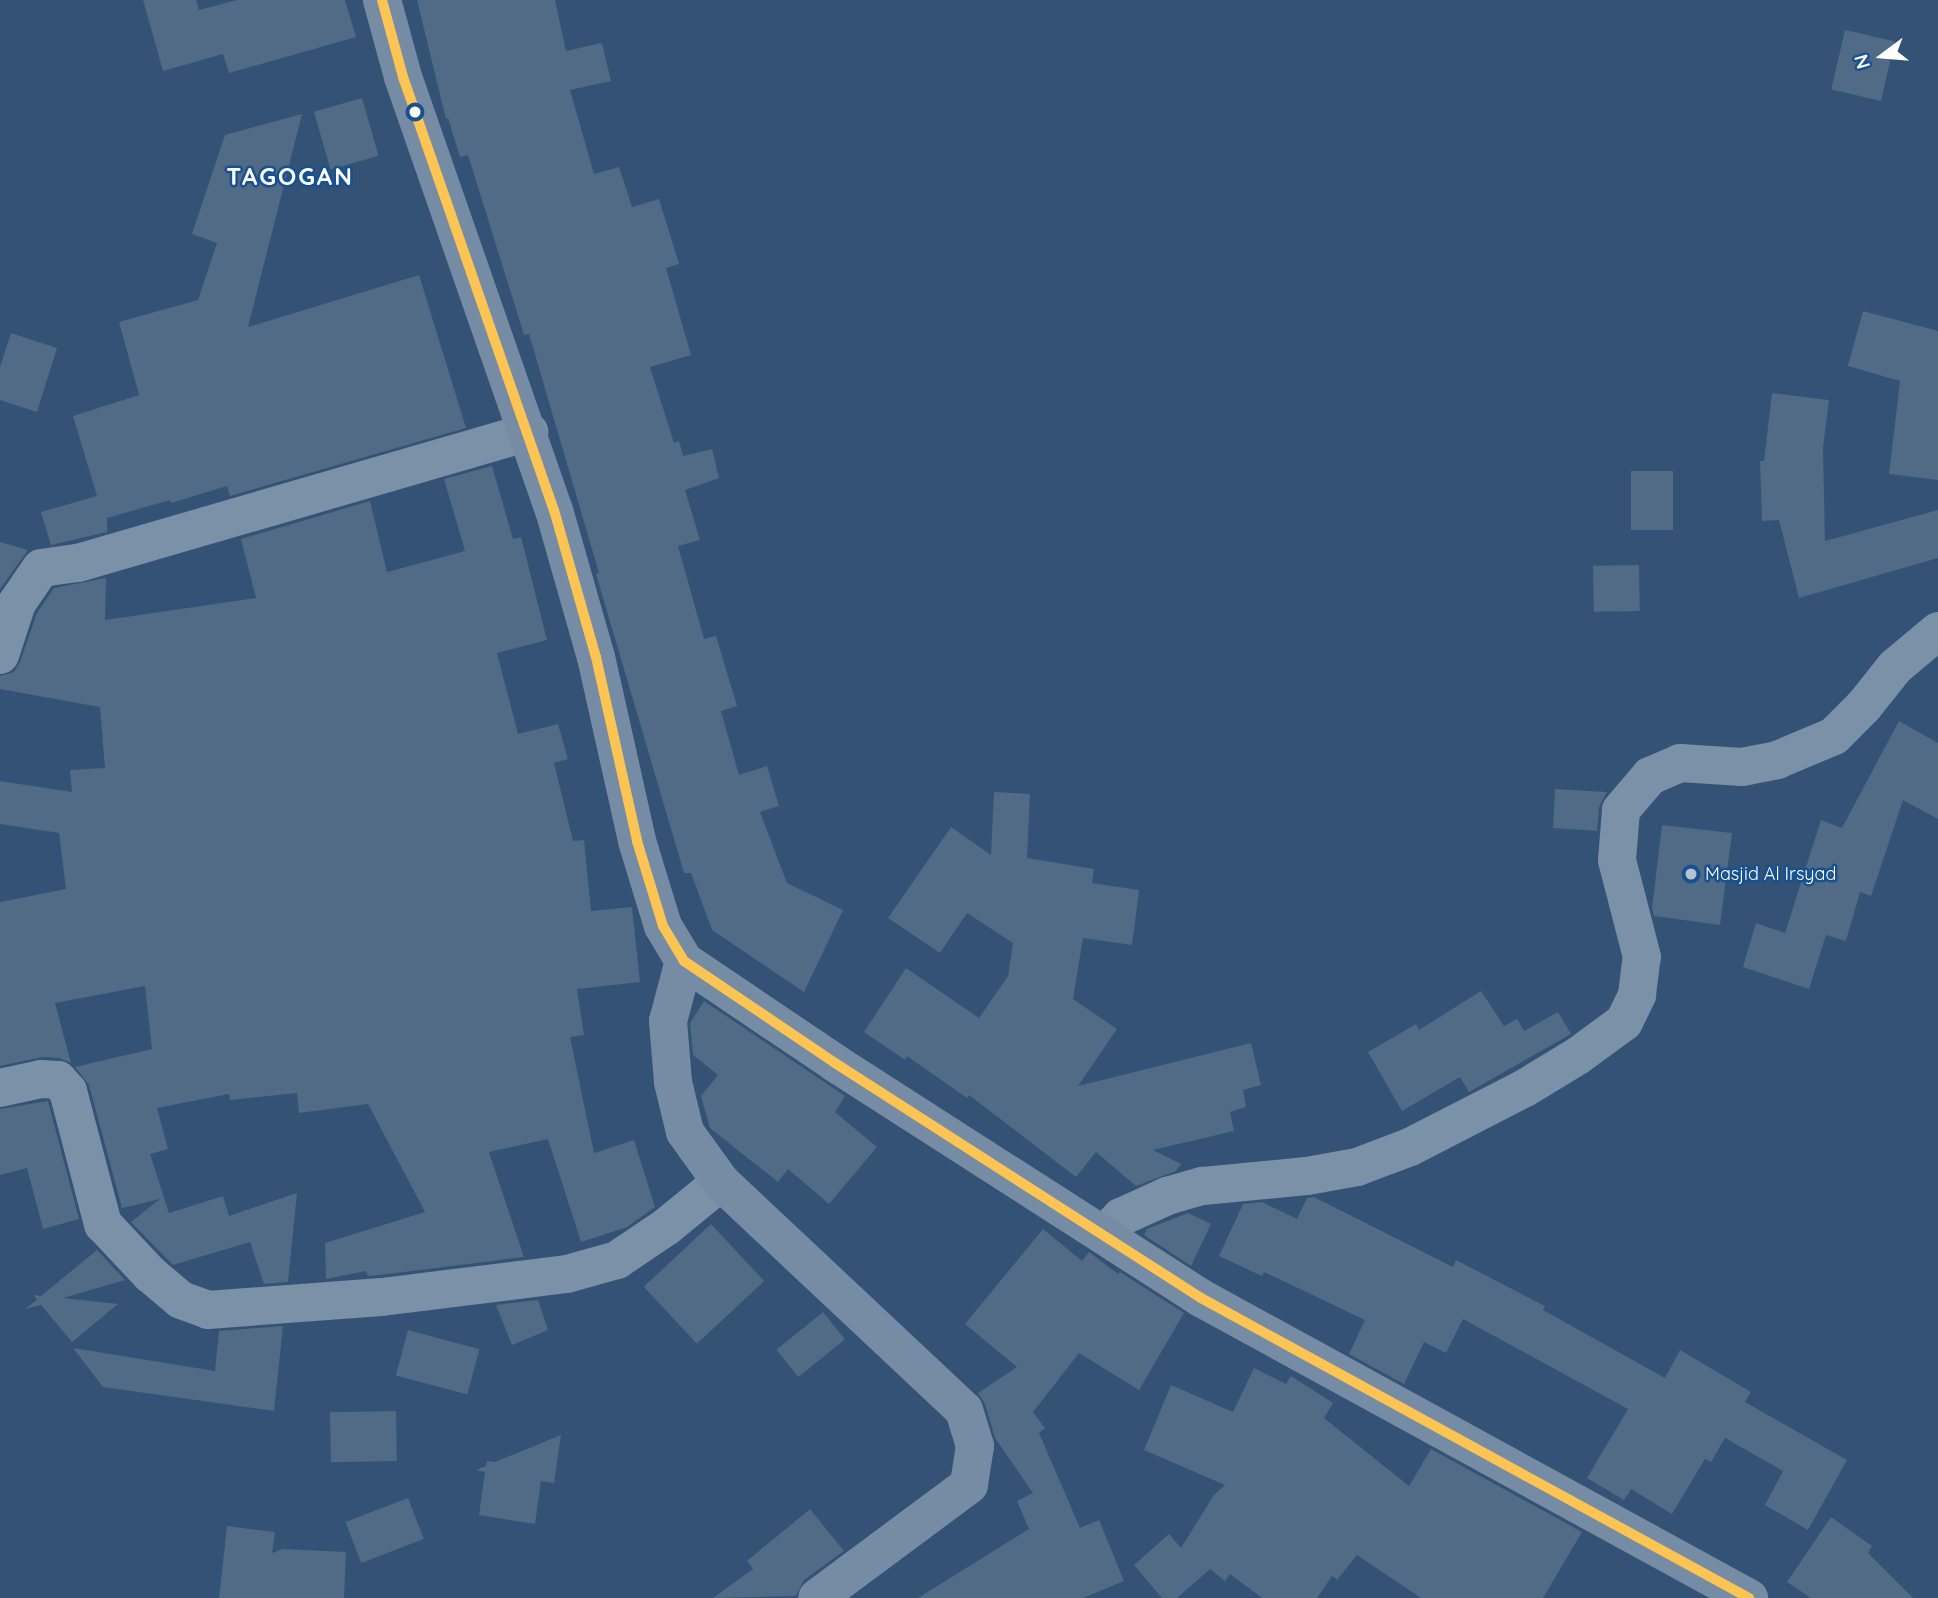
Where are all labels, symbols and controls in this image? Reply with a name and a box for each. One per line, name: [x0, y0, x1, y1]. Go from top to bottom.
north arrow: [1847, 21, 1917, 91]
text: N: [1848, 52, 1875, 72]
unlabelled marker: [408, 105, 422, 119]
district label: TAGOGAN: [227, 163, 353, 191]
place label: Masjid Al Irsyad: [1705, 863, 1836, 885]
marker: Masjid Al Irsyad: [1683, 866, 1699, 882]

